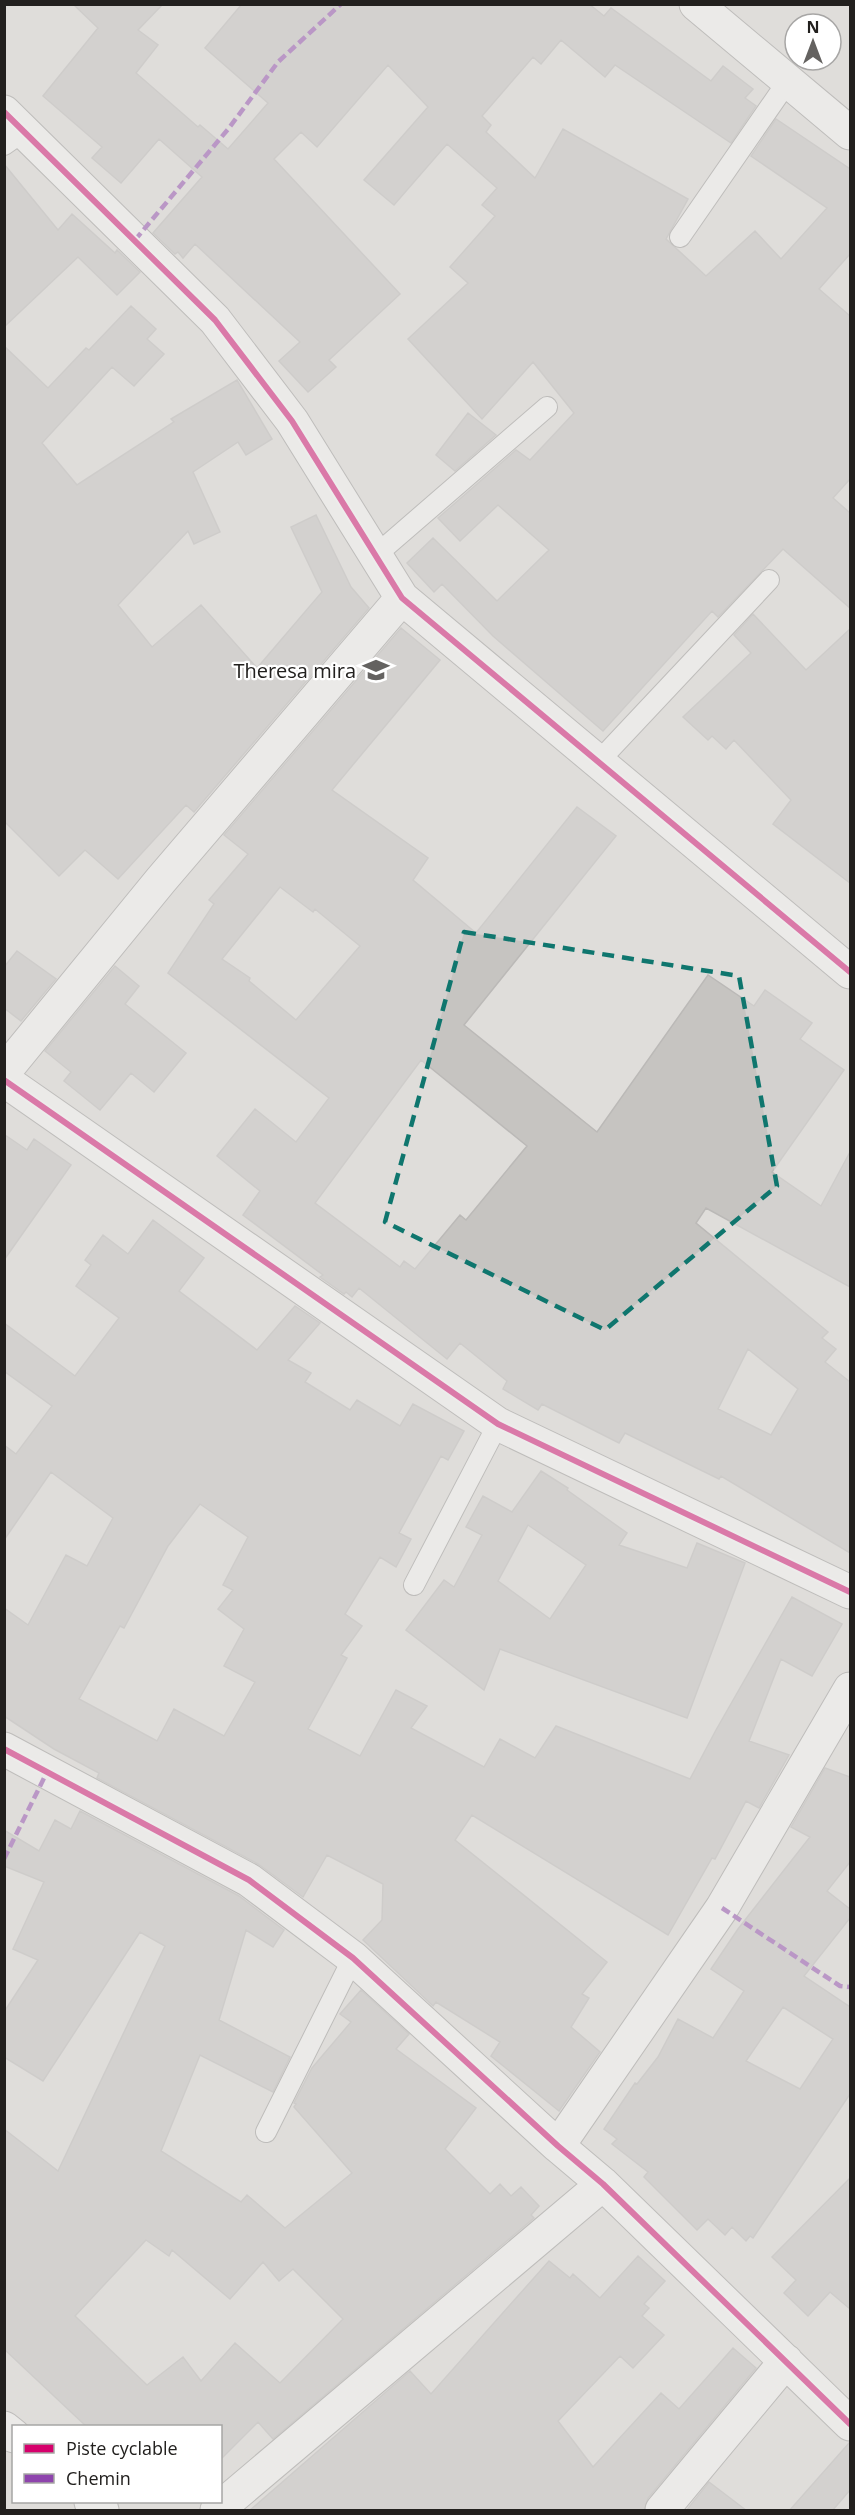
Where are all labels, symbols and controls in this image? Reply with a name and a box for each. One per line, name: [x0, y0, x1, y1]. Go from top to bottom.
north arrow: [783, 12, 843, 72]
text: N: [806, 16, 820, 38]
school or university icon: Theresa mira: [361, 655, 391, 685]
place label: Theresa mira: [233, 657, 356, 684]
legend: [12, 2425, 222, 2503]
text: Piste cyclable: [66, 2436, 178, 2460]
text: Chemin: [66, 2466, 131, 2490]

